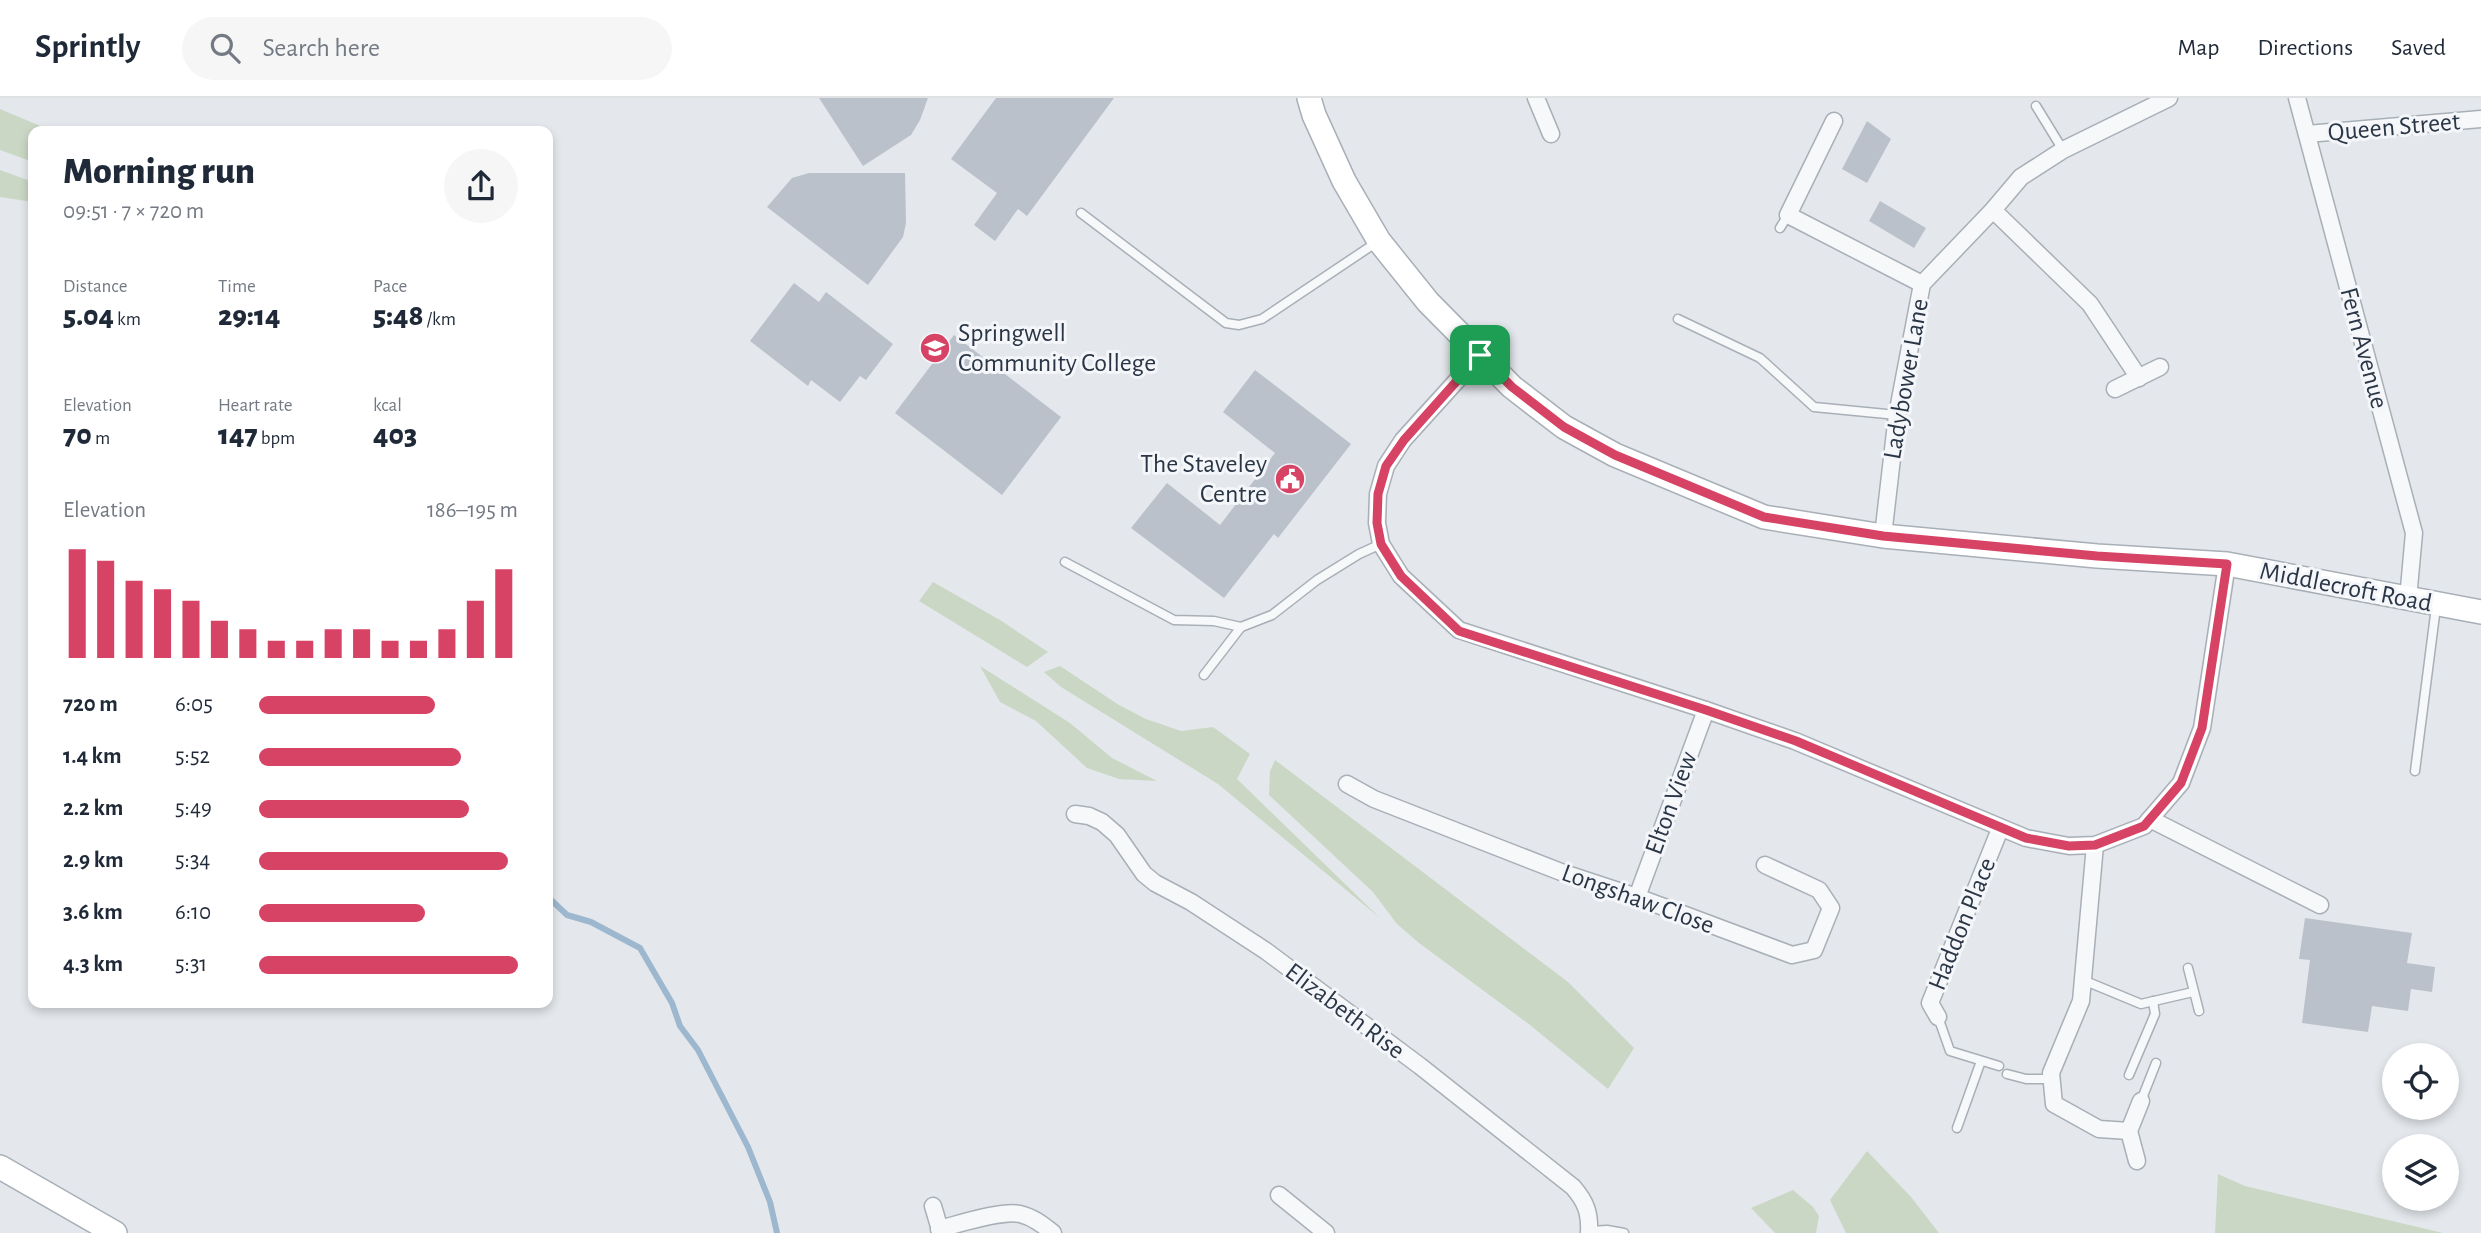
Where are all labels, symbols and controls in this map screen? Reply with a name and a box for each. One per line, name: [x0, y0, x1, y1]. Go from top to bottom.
search box: [182, 17, 672, 80]
icon: search: [206, 29, 244, 67]
text: Sprintly: [35, 31, 140, 64]
text: Search here: [262, 35, 380, 61]
text: Map: [2177, 36, 2219, 60]
text: Directions: [2257, 36, 2353, 60]
text: Saved: [2391, 36, 2446, 60]
street label: Queen Street: [2327, 108, 2461, 146]
button: share: [444, 149, 518, 223]
text: Morning run: [63, 153, 255, 191]
text: 09:51 · 7 × 720 m: [63, 200, 204, 223]
text: Distance: [63, 277, 127, 296]
text: Time: [218, 277, 256, 296]
text: Pace: [373, 277, 407, 296]
street label: Fern Avenue: [2335, 285, 2393, 411]
street label: Ladybower Lane: [1879, 297, 1933, 461]
text: 5.04: [63, 301, 114, 331]
text: 29:14: [218, 301, 280, 331]
text: 5:48: [373, 301, 423, 331]
text: km: [114, 310, 141, 329]
text: /km: [423, 310, 456, 329]
place label: Springwell Community College: [958, 320, 1156, 376]
pin: [1450, 325, 1510, 385]
school or university icon: Springwell Community College: [918, 331, 952, 365]
icon: arrive: [1461, 336, 1499, 374]
text: Elevation: [63, 396, 132, 415]
text: Heart rate: [218, 396, 293, 415]
text: kcal: [373, 396, 402, 415]
text: 70: [63, 420, 92, 450]
text: 147: [218, 420, 258, 450]
text: 403: [373, 420, 417, 450]
text: m: [92, 429, 110, 448]
text: bpm: [258, 429, 295, 448]
place label: The Staveley Centre: [1140, 451, 1267, 507]
public building icon: The Staveley Centre: [1273, 462, 1307, 496]
text: Elevation: [63, 499, 146, 522]
text: 186–195 m: [427, 499, 518, 522]
street label: Middlecroft Road: [2258, 558, 2434, 616]
text: 720 m: [63, 693, 118, 716]
text: 6:05: [175, 693, 213, 716]
text: 1.4 km: [63, 745, 122, 768]
text: 5:52: [175, 745, 210, 768]
street label: Elton View: [1640, 748, 1702, 858]
text: 2.2 km: [63, 797, 123, 820]
text: 5:49: [175, 797, 212, 820]
text: 2.9 km: [63, 849, 124, 872]
text: 5:34: [175, 849, 210, 872]
street label: Haddon Place: [1924, 854, 2000, 994]
street label: Longshaw Close: [1558, 859, 1718, 939]
text: 3.6 km: [63, 901, 123, 924]
text: 6:10: [175, 901, 211, 924]
text: 4.3 km: [63, 953, 123, 976]
text: 5:31: [175, 953, 207, 976]
street label: Elizabeth Rise: [1281, 958, 1409, 1064]
map controls: [2382, 1043, 2459, 1211]
button: locate: [2382, 1043, 2459, 1120]
button: layers: [2382, 1134, 2459, 1211]

